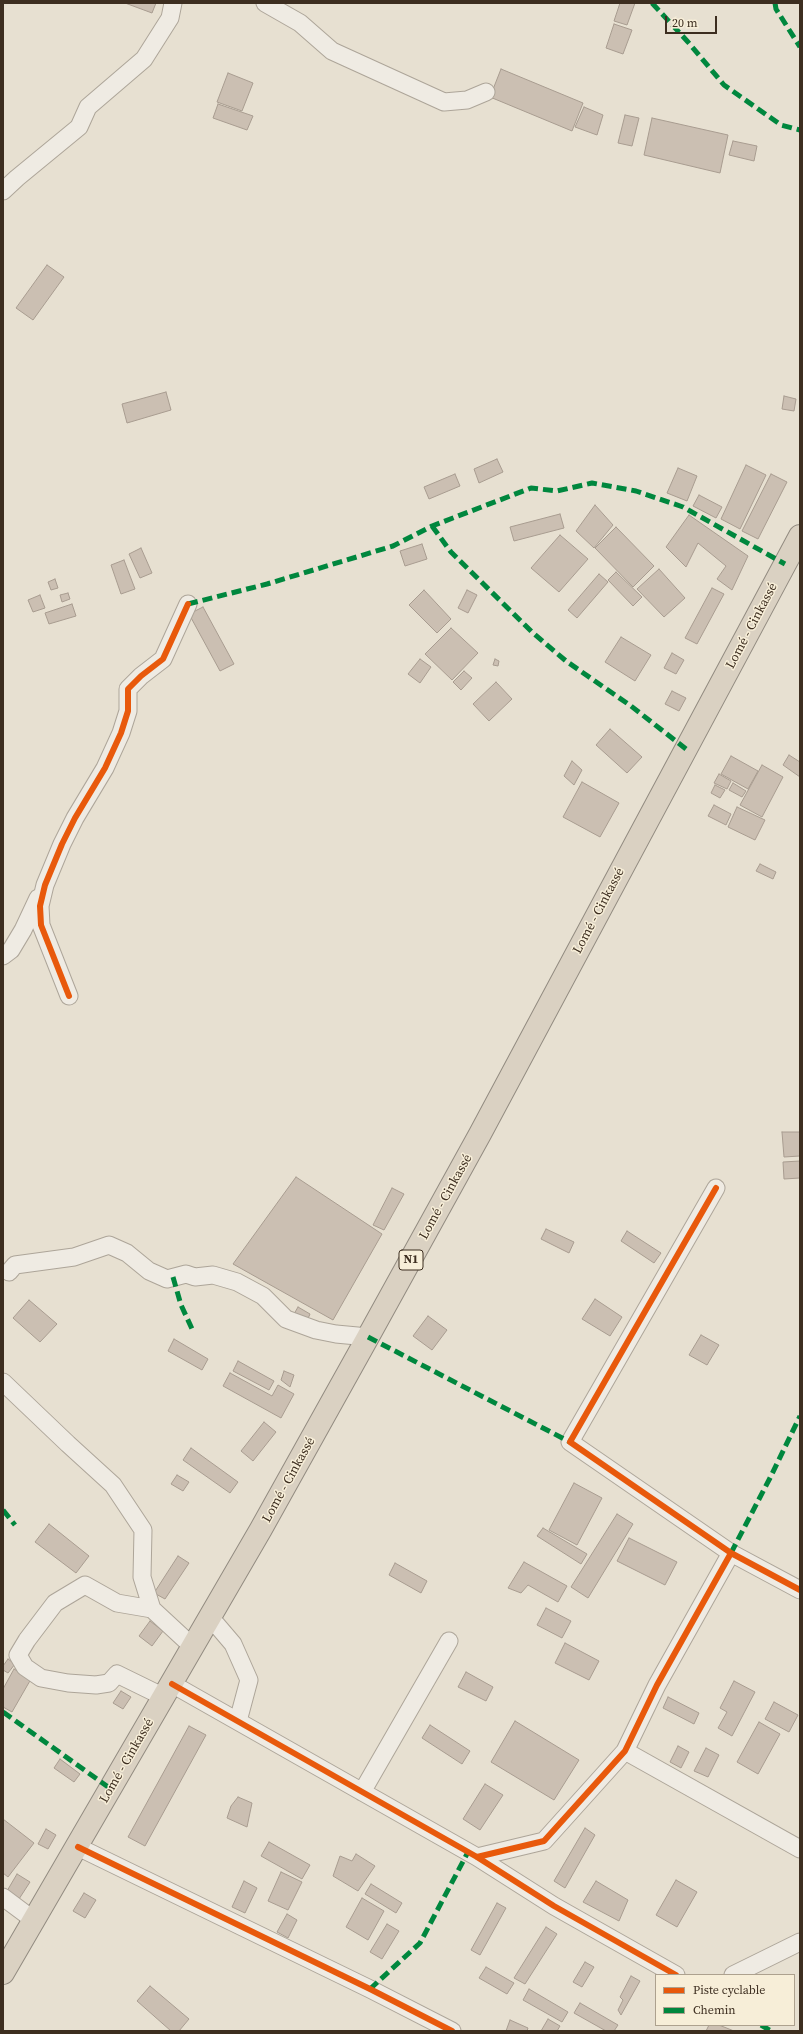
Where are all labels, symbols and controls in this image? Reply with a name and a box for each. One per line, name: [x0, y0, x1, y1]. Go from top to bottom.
scale bar: [667, 8, 719, 34]
text: 20 m: [672, 15, 698, 31]
street label: Lomé - Cinkassé: [723, 580, 781, 672]
street label: Lomé - Cinkassé: [570, 865, 628, 957]
street label: Lomé - Cinkassé: [416, 1152, 476, 1242]
road number: N1: [399, 1250, 423, 1270]
street label: Lomé - Cinkassé: [259, 1435, 319, 1525]
street label: Lomé - Cinkassé: [97, 1716, 157, 1806]
legend: [655, 1974, 795, 2026]
text: Piste cyclable: [693, 1982, 765, 1998]
text: Chemin: [693, 2002, 736, 2018]

